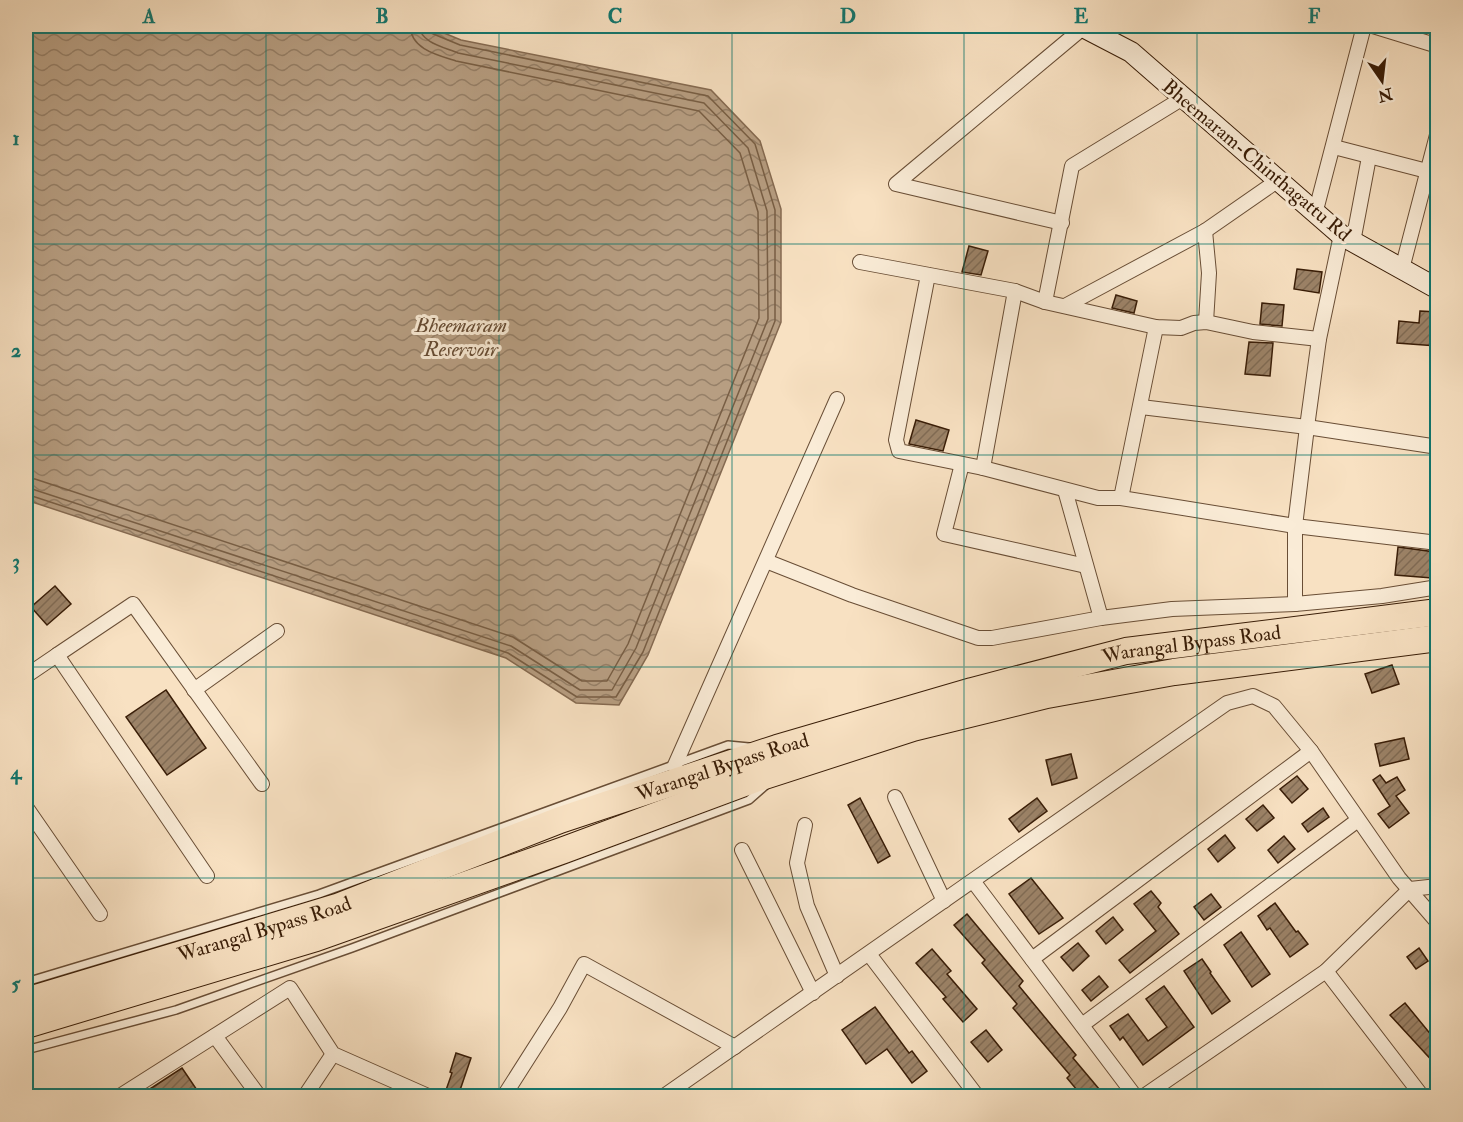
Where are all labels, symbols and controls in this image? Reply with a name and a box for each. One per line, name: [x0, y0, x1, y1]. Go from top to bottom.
text: A: [142, 4, 156, 29]
text: B: [375, 4, 389, 29]
text: C: [608, 4, 622, 29]
text: D: [840, 4, 856, 29]
text: E: [1074, 4, 1089, 29]
text: F: [1308, 4, 1321, 29]
north arrow: [1352, 51, 1412, 111]
street label: Bheemaram-Chinthagattu Rd: [1157, 74, 1356, 247]
text: N: [1375, 83, 1396, 106]
text: 1: [12, 126, 20, 151]
water label: Bheemaram Reservoir: [414, 312, 507, 363]
text: 2: [11, 338, 21, 363]
text: 3: [12, 549, 20, 574]
street label: Warangal Bypass Road: [1099, 620, 1283, 670]
street label: Warangal Bypass Road: [632, 727, 812, 807]
text: 4: [10, 760, 23, 785]
street label: Warangal Bypass Road: [174, 891, 355, 968]
text: 5: [12, 971, 22, 996]

